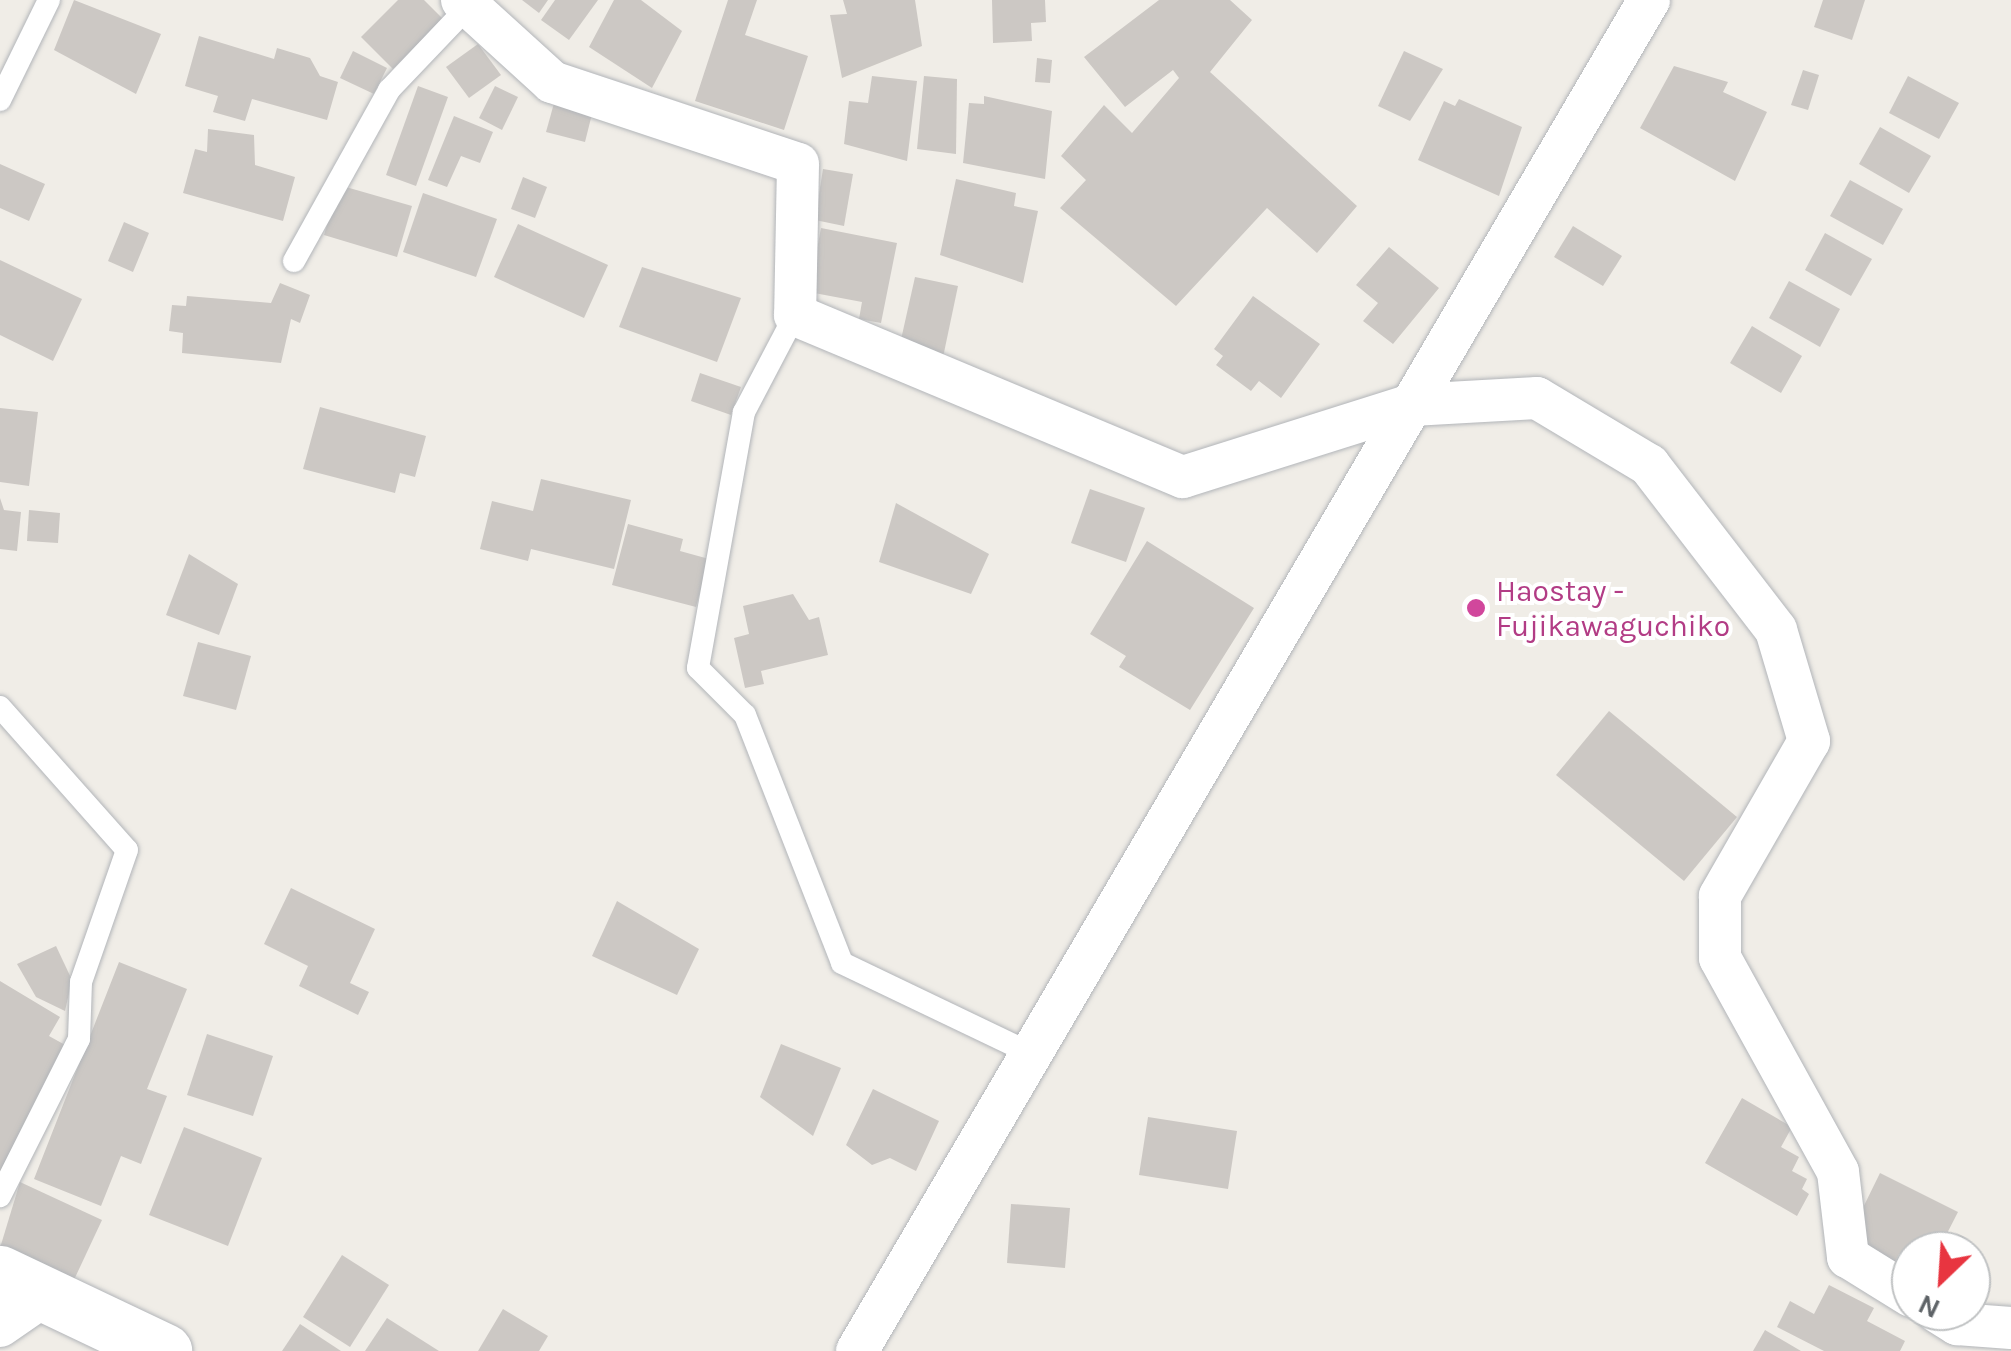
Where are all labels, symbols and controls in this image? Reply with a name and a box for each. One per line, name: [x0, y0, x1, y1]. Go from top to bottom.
place label: Haostay - Fujikawaguchiko: [1496, 573, 1730, 644]
marker: Haostay - Fujikawaguchiko: [1465, 597, 1487, 619]
north arrow: [1891, 1231, 1991, 1331]
text: N: [1913, 1288, 1945, 1326]

